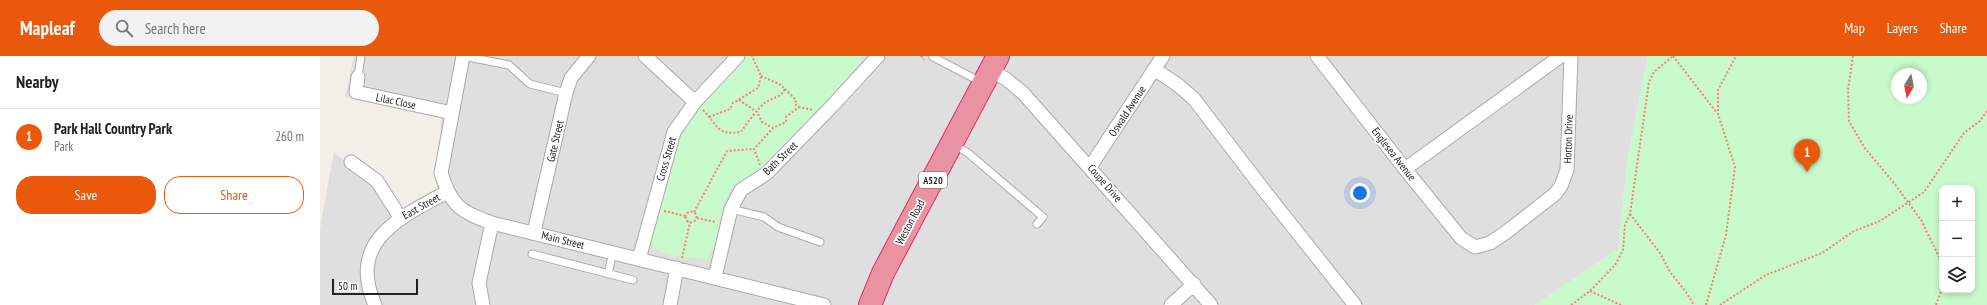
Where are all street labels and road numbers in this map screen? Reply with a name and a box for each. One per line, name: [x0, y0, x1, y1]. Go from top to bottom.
street label: Oswald Avenue: [1105, 83, 1149, 139]
street label: Lilac Close: [375, 90, 418, 112]
street label: Horton Drive: [1560, 114, 1576, 164]
street label: Gate Street: [543, 119, 567, 163]
street label: Englesea Avenue: [1369, 125, 1419, 184]
street label: Cross Street: [653, 135, 679, 183]
street label: Bath Street: [760, 138, 800, 178]
street label: Coupe Drive: [1085, 161, 1126, 205]
road number: A520: [919, 172, 947, 188]
street label: East Street: [400, 190, 442, 222]
street label: Weston Road: [892, 197, 928, 247]
street label: Main Street: [540, 228, 586, 252]

